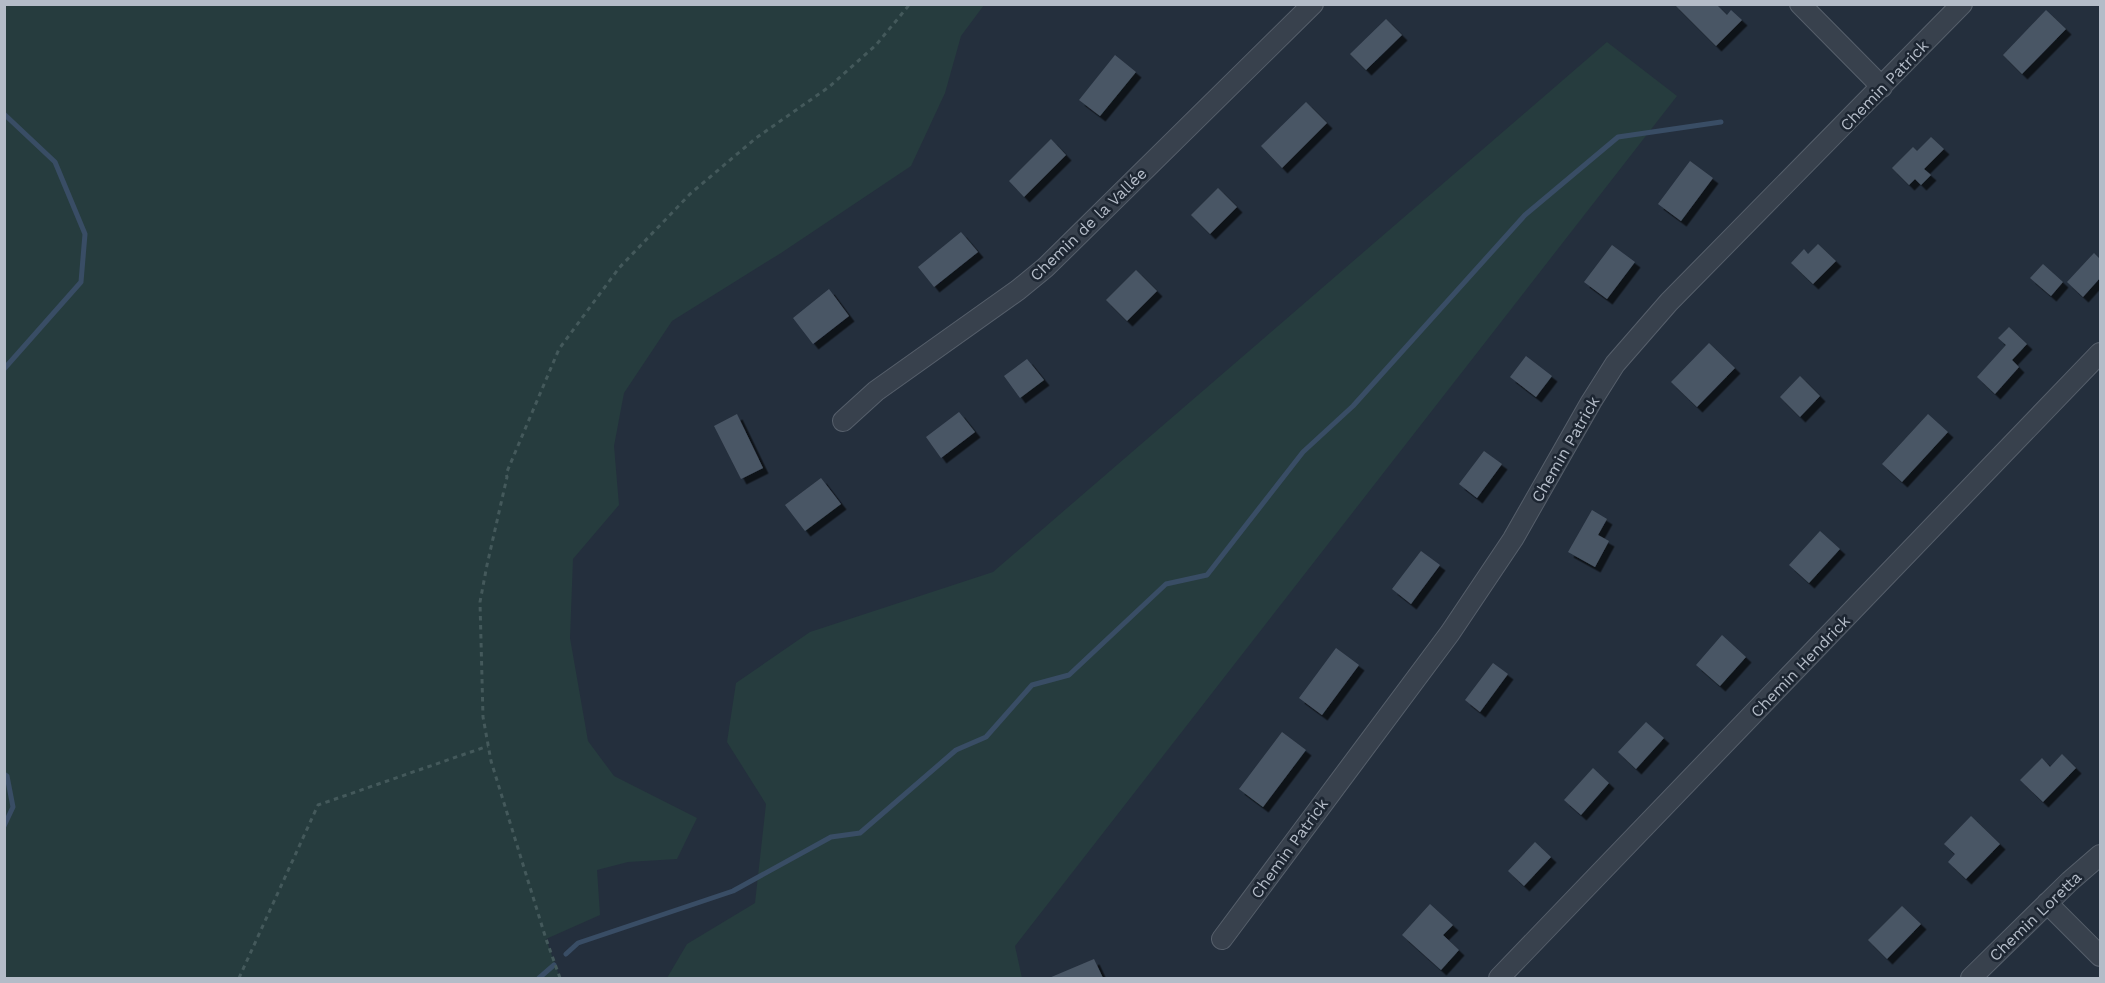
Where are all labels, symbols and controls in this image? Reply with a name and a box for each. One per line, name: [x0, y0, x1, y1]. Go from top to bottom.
street label: Chemin Patrick: [1836, 36, 1933, 135]
street label: Chemin de la Vallée: [1026, 164, 1151, 285]
street label: Chemin Patrick: [1527, 393, 1603, 506]
street label: Chemin Hendrick: [1747, 611, 1854, 721]
street label: Chemin Patrick: [1247, 795, 1332, 902]
street label: Chemin Loretta: [1985, 868, 2085, 965]

